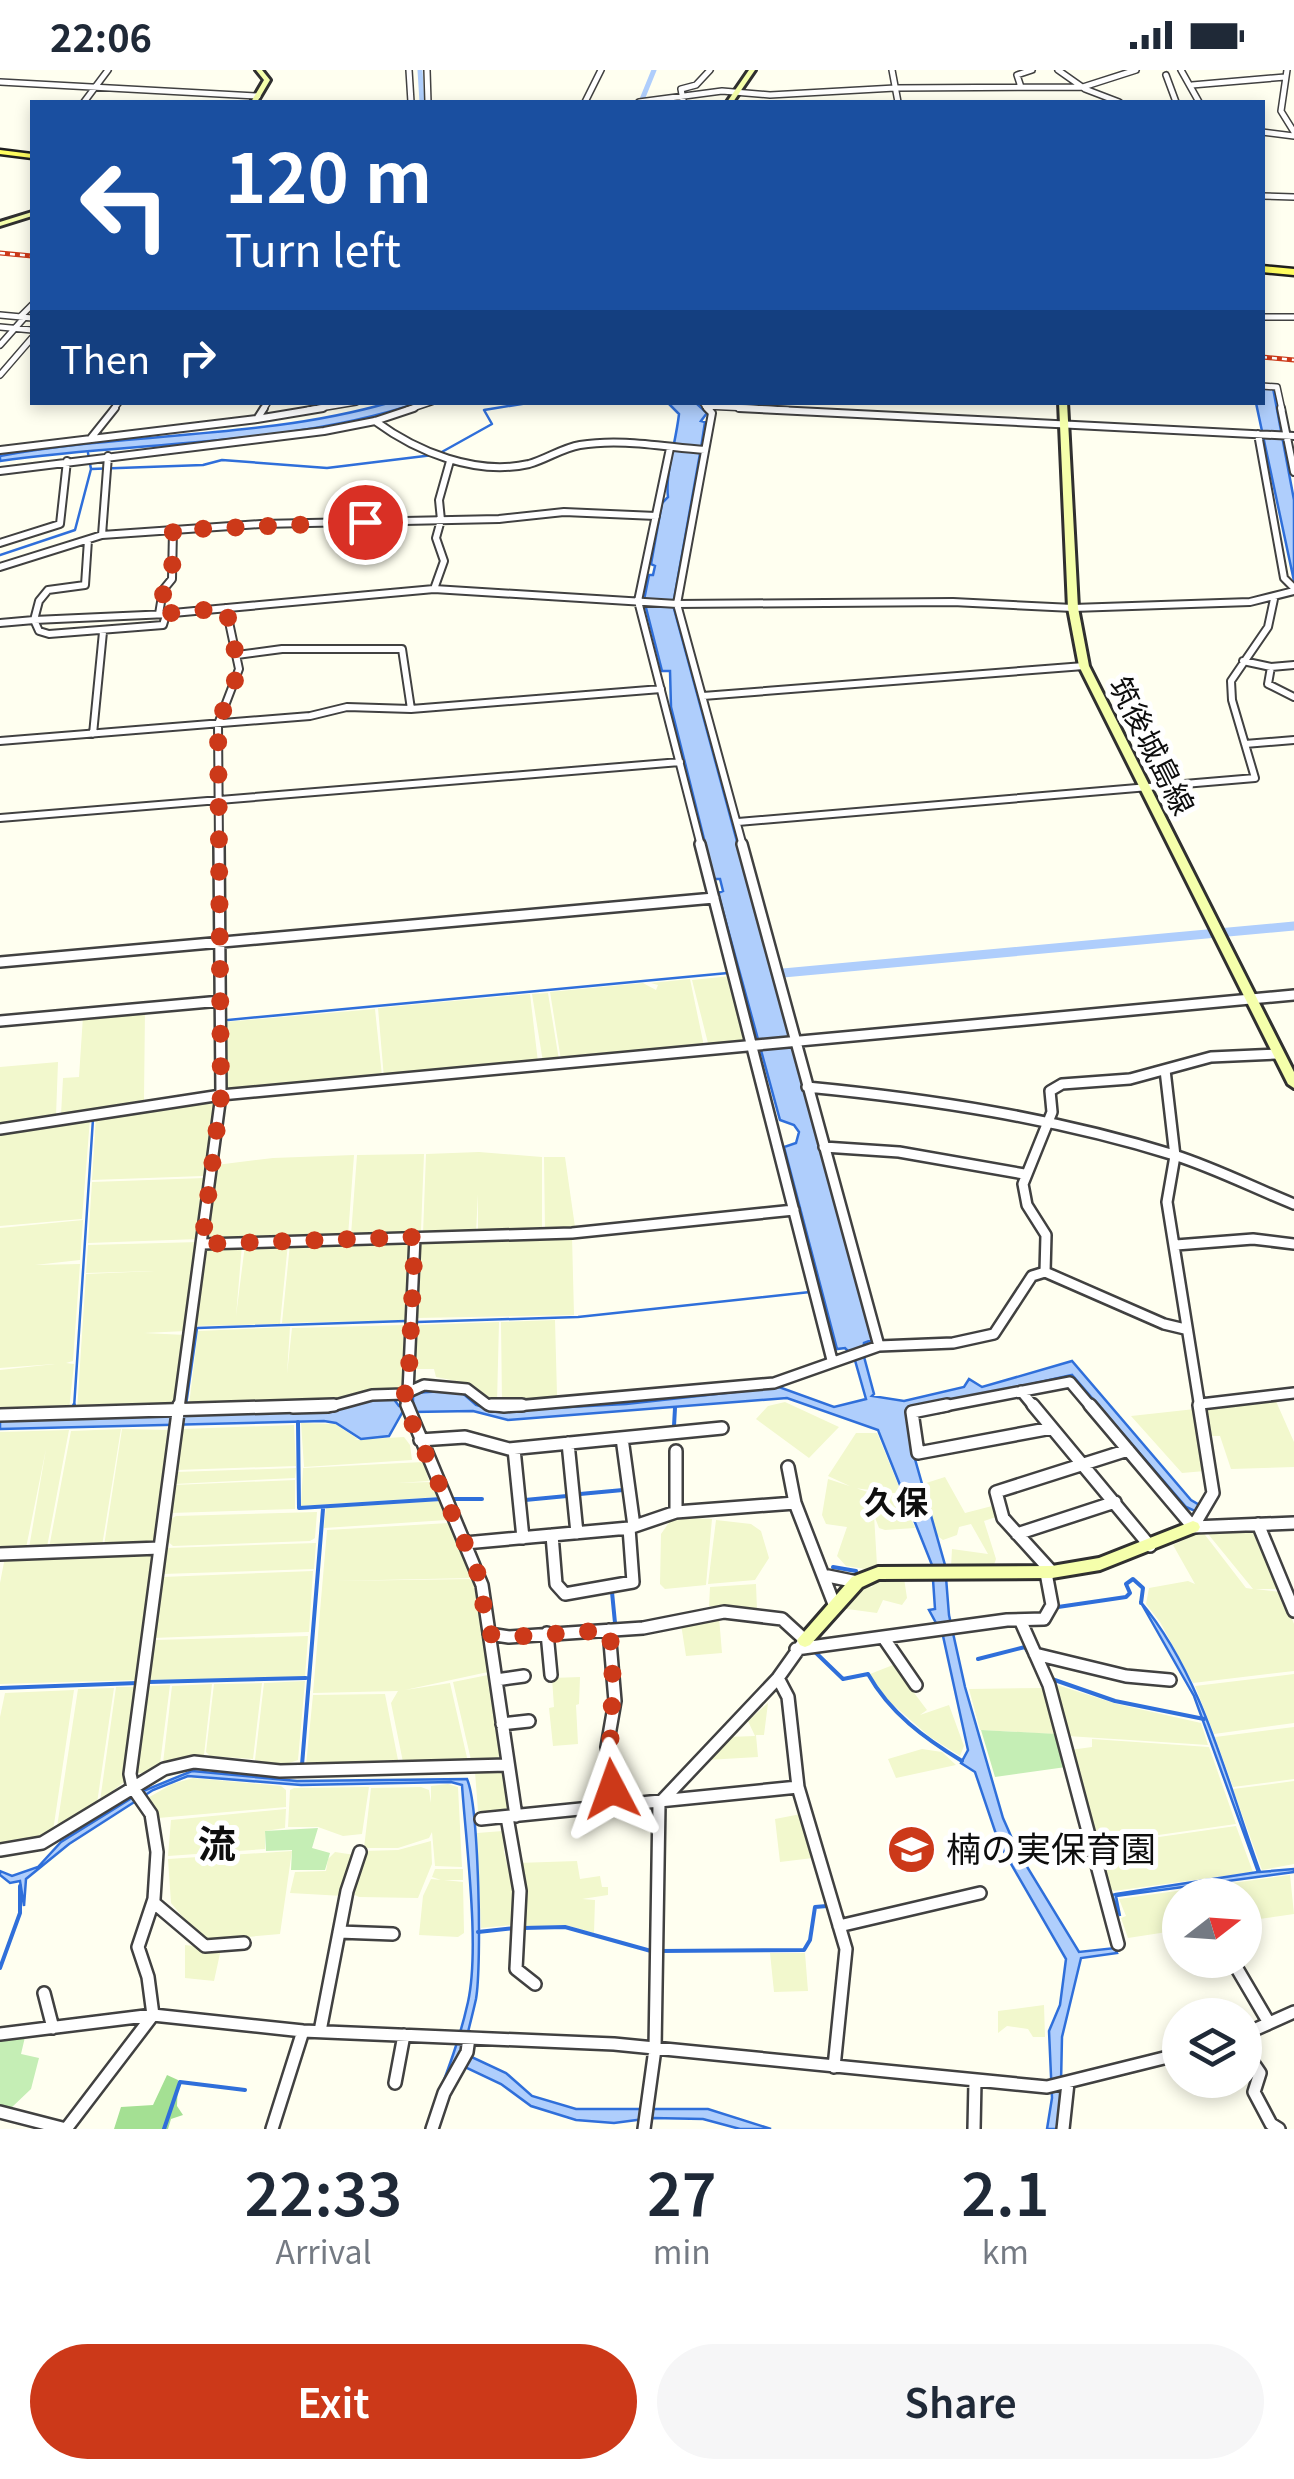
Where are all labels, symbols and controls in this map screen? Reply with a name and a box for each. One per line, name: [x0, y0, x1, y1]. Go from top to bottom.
text: 22:06: [50, 8, 152, 63]
text: 120 m: [225, 122, 432, 223]
icon: left: [60, 140, 190, 270]
text: Turn left: [225, 215, 401, 280]
text: Then: [60, 330, 150, 385]
icon: right: [170, 330, 225, 385]
pin: [323, 480, 408, 565]
icon: arrive: [338, 495, 393, 550]
street label: 筑後城島線: [1100, 668, 1207, 821]
district label: 久保: [864, 1477, 928, 1523]
position arrow: [560, 1737, 664, 1841]
district label: 流: [198, 1814, 236, 1869]
place label: 楠の実保育園: [946, 1821, 1156, 1872]
school or university icon: 楠の実保育園: [885, 1824, 937, 1876]
north arrow: [1162, 1878, 1262, 1978]
map controls: [1162, 1878, 1262, 2098]
button: layers: [1162, 1998, 1262, 2098]
text: 22:33: [245, 2146, 402, 2233]
text: 27: [647, 2146, 717, 2233]
text: 2.1: [961, 2146, 1049, 2233]
text: Arrival: [275, 2227, 372, 2273]
text: min: [653, 2227, 711, 2273]
text: km: [982, 2227, 1029, 2273]
button: Exit: [30, 2344, 637, 2459]
button: Share: [657, 2344, 1264, 2459]

